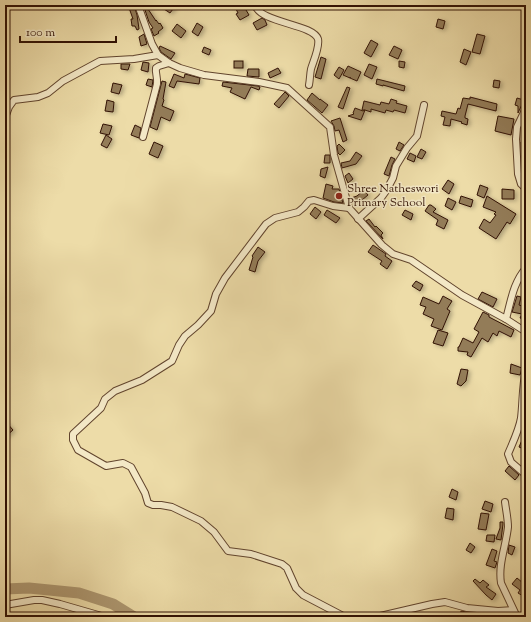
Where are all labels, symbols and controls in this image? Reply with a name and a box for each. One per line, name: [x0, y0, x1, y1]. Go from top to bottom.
scale bar: [20, 18, 116, 44]
text: 100 m: [26, 24, 55, 42]
place label: Shree Natheswori Primary School: [347, 180, 439, 212]
marker: Shree Natheswori Primary School: [334, 191, 344, 201]

